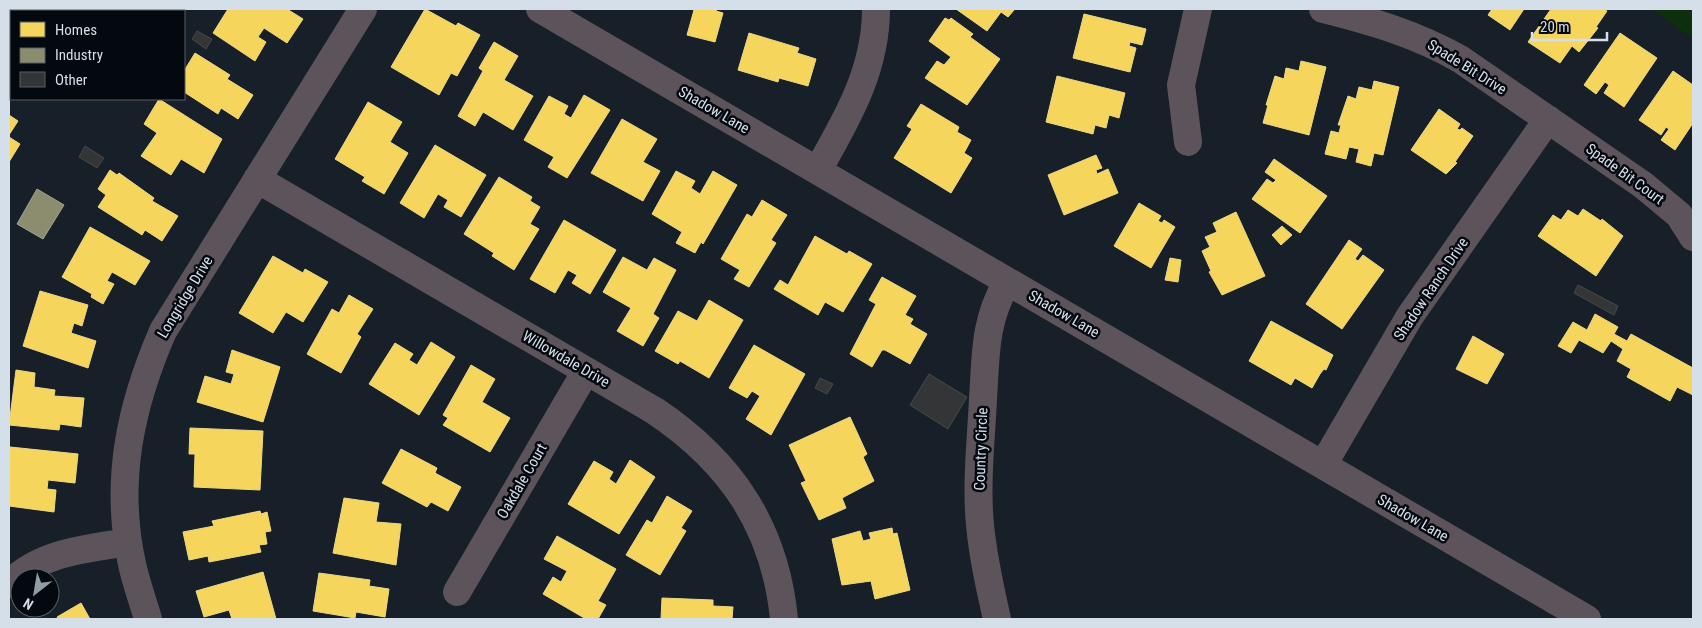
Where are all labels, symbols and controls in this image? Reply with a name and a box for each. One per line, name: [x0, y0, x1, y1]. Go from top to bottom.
legend: [10, 10, 185, 100]
scale bar: [1532, 10, 1607, 42]
text: 20 m: [1540, 18, 1570, 36]
text: Homes: [55, 21, 97, 39]
street label: Spade Bit Drive: [1424, 36, 1510, 98]
text: Industry: [55, 46, 103, 64]
text: Other: [55, 71, 88, 89]
street label: Shadow Lane: [675, 82, 753, 138]
street label: Spade Bit Court: [1582, 140, 1668, 208]
street label: Shadow Ranch Drive: [1390, 234, 1472, 344]
street label: Longridge Drive: [153, 253, 217, 341]
street label: Shadow Lane: [1025, 286, 1103, 342]
street label: Willowdale Drive: [519, 327, 613, 391]
street label: Country Circle: [971, 407, 991, 491]
street label: Oakdale Court: [493, 440, 551, 522]
street label: Shadow Lane: [1374, 490, 1452, 546]
north arrow: [10, 568, 60, 618]
text: N: [21, 595, 36, 613]

